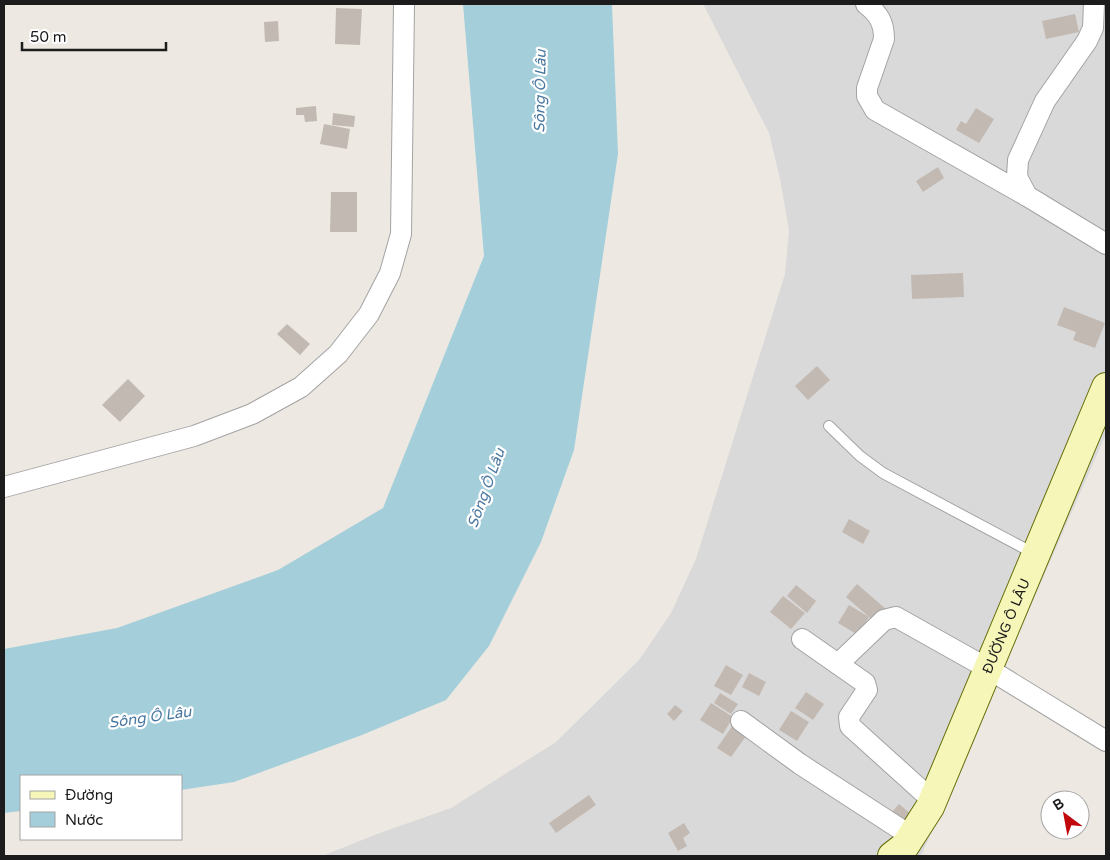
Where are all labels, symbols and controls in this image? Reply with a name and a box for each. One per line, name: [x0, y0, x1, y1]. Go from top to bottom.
scale bar: [22, 20, 166, 52]
text: 50 m: [30, 28, 67, 46]
water label: Sông Ô Lâu: [530, 48, 550, 133]
water label: Sông Ô Lâu: [463, 445, 509, 530]
street label: ĐƯỜNG Ô LÂU: [978, 576, 1033, 676]
water label: Sông Ô Lâu: [108, 702, 193, 732]
legend: [20, 775, 182, 840]
text: Đường: [65, 786, 113, 804]
north arrow: [1040, 790, 1090, 840]
text: B: [1050, 794, 1067, 814]
text: Nước: [65, 811, 103, 829]

